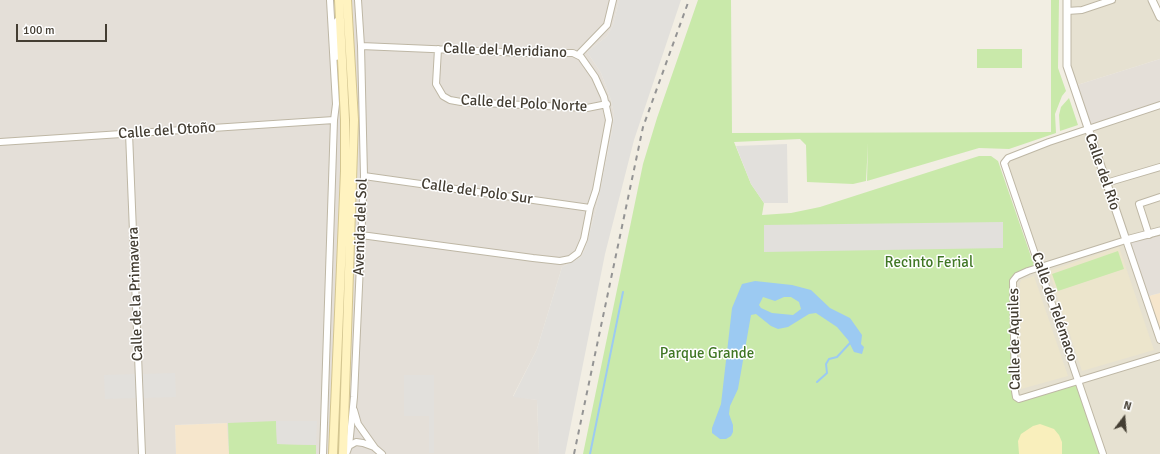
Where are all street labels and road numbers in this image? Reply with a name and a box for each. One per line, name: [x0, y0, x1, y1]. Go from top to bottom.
street label: Calle del Meridiano: [443, 40, 567, 62]
street label: Calle del Polo Norte: [460, 92, 588, 116]
street label: Calle del Otoño: [118, 119, 216, 143]
street label: Calle del Río: [1080, 131, 1124, 213]
street label: Calle del Polo Sur: [420, 175, 534, 209]
street label: Avenida del Sol: [350, 178, 372, 276]
street label: Calle de la Primavera: [125, 226, 147, 362]
street label: Calle de Telémaco: [1027, 250, 1081, 364]
street label: Calle de Aquiles: [1005, 288, 1025, 390]

